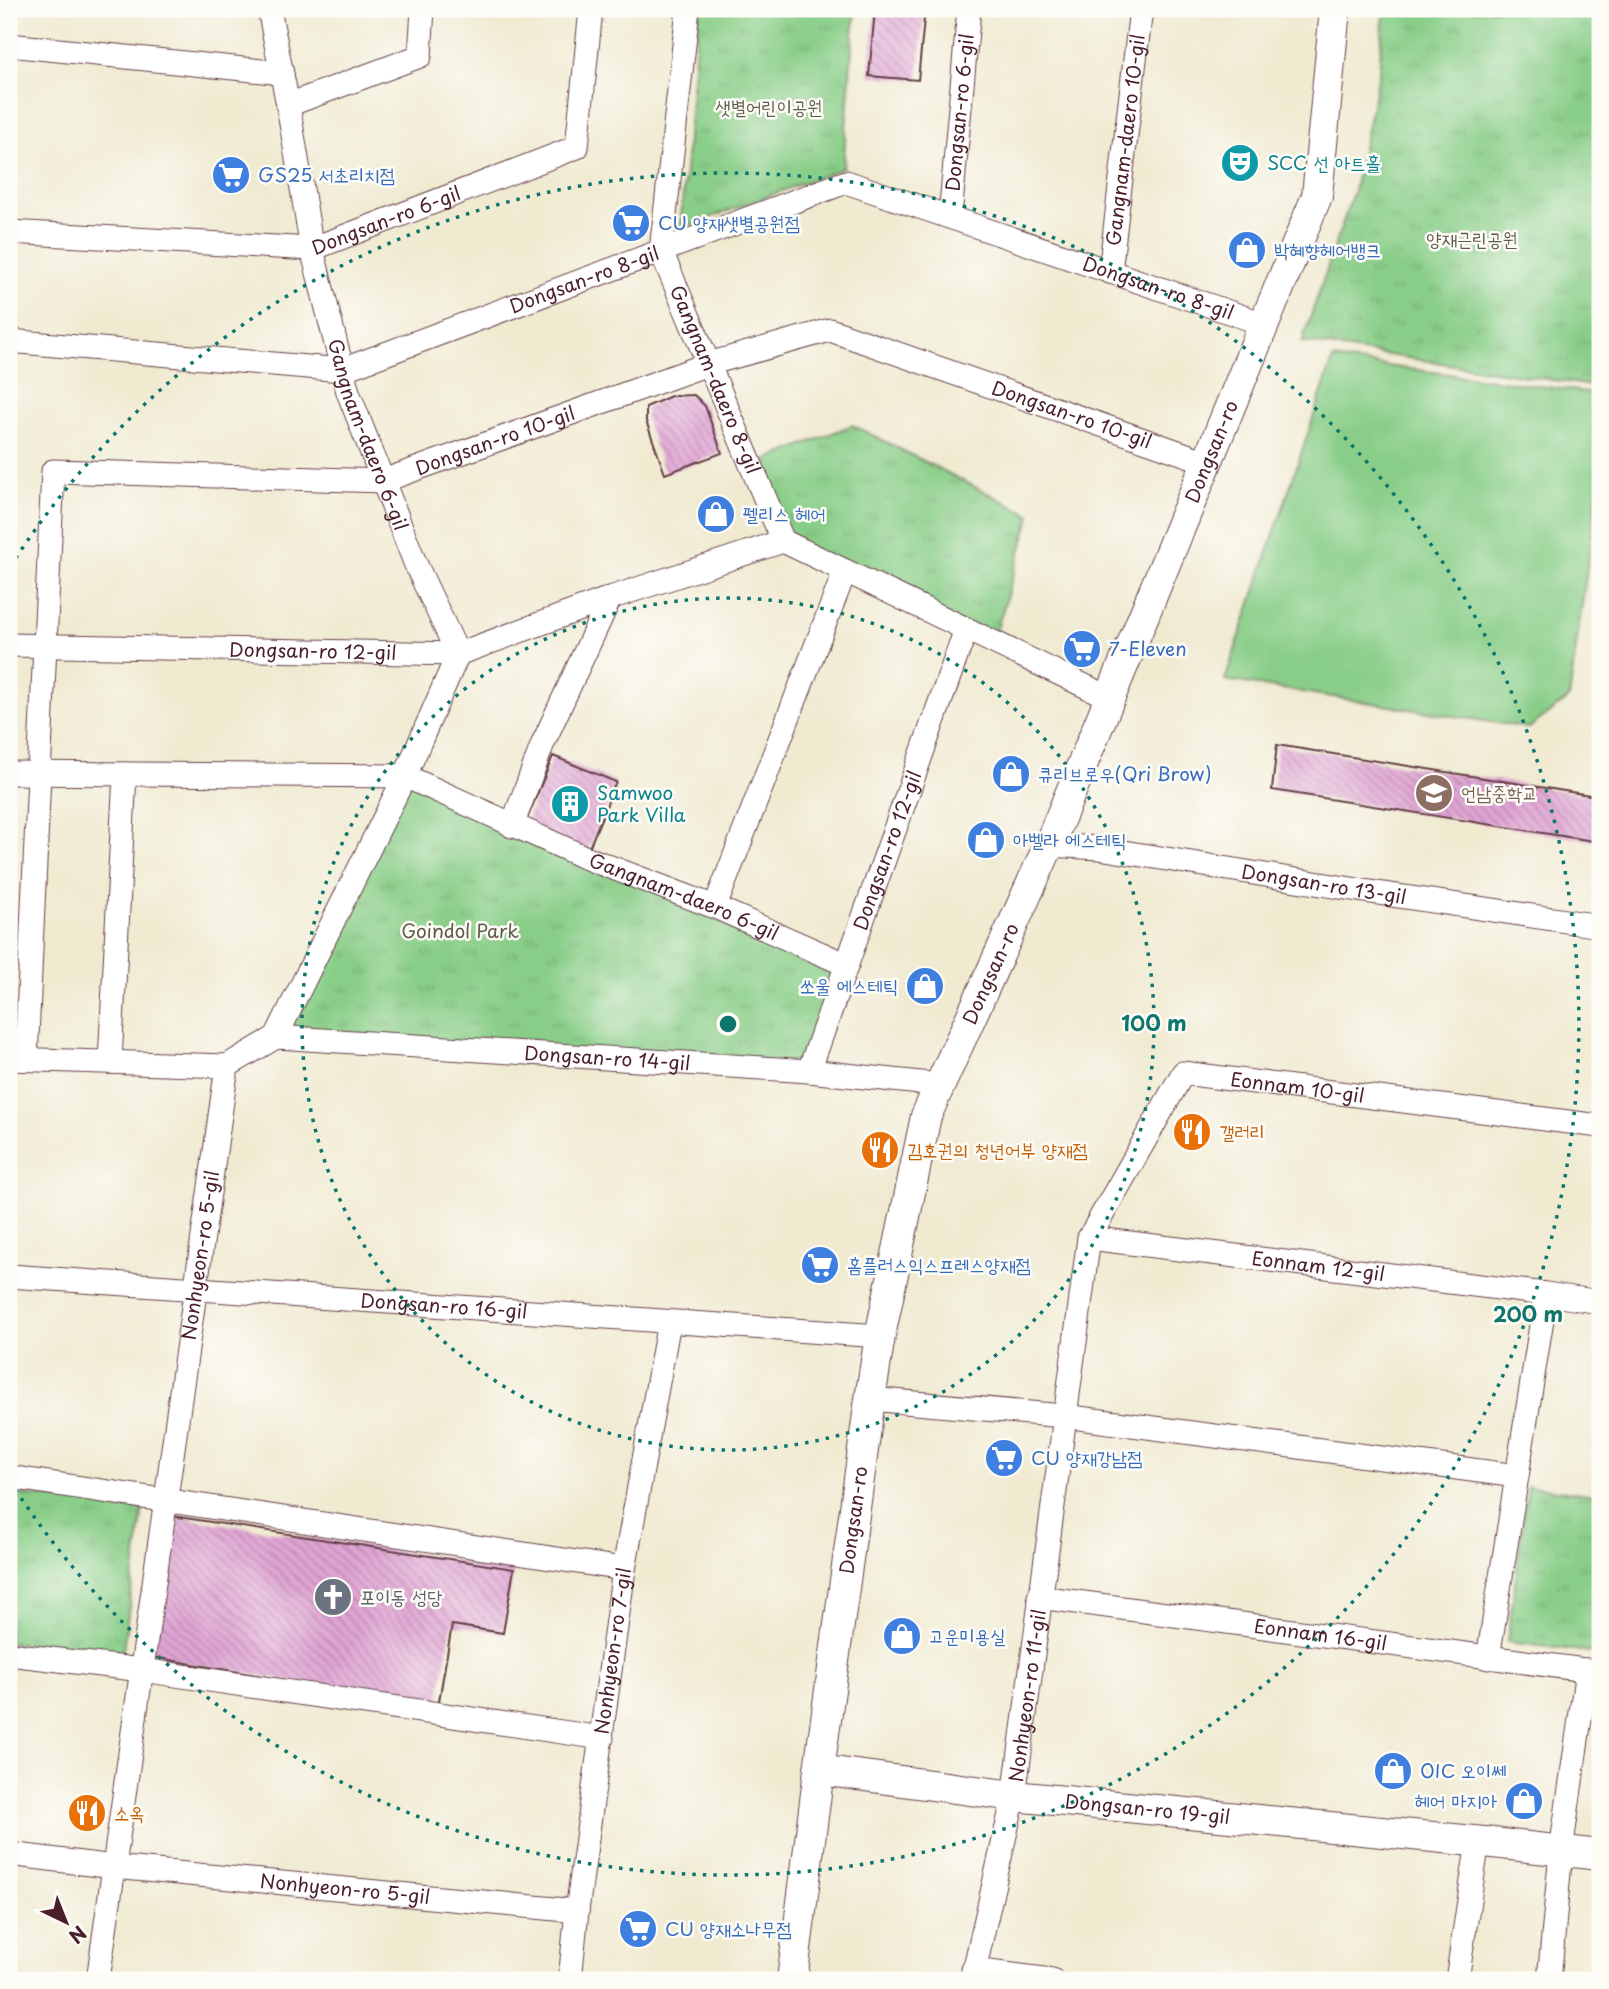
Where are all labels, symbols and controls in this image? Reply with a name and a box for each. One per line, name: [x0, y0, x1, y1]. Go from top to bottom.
street label: Dongsan-ro 6-gil: [937, 32, 980, 192]
street label: Gangnam-daero 10-gil: [1098, 33, 1151, 247]
park label: 샛별어린이공원: [715, 92, 823, 120]
theatre icon: SCC 선 아트홀: [1219, 142, 1261, 184]
place label: SCC 선 아트홀: [1267, 148, 1381, 176]
supermarket icon: GS25 서초리치점: [210, 154, 252, 196]
place label: GS25 서초리치점: [258, 160, 395, 188]
street label: Dongsan-ro 6-gil: [307, 178, 465, 261]
supermarket icon: CU 양재샛별공원점: [610, 202, 652, 244]
place label: CU 양재샛별공원점: [658, 208, 800, 236]
park label: 양재근린공원: [1426, 224, 1518, 252]
shop icon: 박혜향헤어뱅크: [1226, 229, 1268, 271]
place label: 박혜향헤어뱅크: [1274, 235, 1381, 263]
street label: Dongsan-ro 8-gil: [505, 238, 663, 319]
street label: Dongsan-ro 8-gil: [1079, 248, 1238, 326]
street label: Gangnam-daero 8-gil: [664, 281, 768, 478]
street label: Gangnam-daero 6-gil: [322, 336, 416, 534]
street label: Dongsan-ro 10-gil: [988, 373, 1156, 455]
street label: Dongsan-ro: [1177, 396, 1244, 507]
street label: Dongsan-ro 10-gil: [411, 398, 579, 481]
shop icon: 펠리스 헤어: [695, 493, 737, 535]
place label: 펠리스 헤어: [743, 499, 826, 527]
supermarket icon: 7-Eleven: [1061, 628, 1103, 670]
street label: Dongsan-ro 12-gil: [229, 634, 397, 666]
place label: 7-Eleven: [1109, 634, 1187, 662]
shop icon: 큐리브로우(Qri Brow): [990, 753, 1032, 795]
place label: 큐리브로우(Qri Brow): [1038, 759, 1212, 787]
street label: Dongsan-ro 12-gil: [845, 767, 928, 934]
school or university icon: 언남중학교: [1413, 772, 1455, 814]
place label: Samwoo Park Villa: [597, 778, 686, 828]
place label: 언남중학교: [1461, 778, 1537, 806]
building icon: Samwoo Park Villa: [549, 783, 591, 825]
shop icon: 아벨라 에스테틱: [965, 819, 1007, 861]
place label: 아벨라 에스테틱: [1013, 825, 1126, 853]
street label: Gangnam-daero 6-gil: [585, 845, 784, 946]
street label: Dongsan-ro 13-gil: [1240, 856, 1409, 910]
park label: Goindol Park: [401, 916, 519, 944]
street label: Dongsan-ro: [954, 918, 1025, 1029]
shop icon: 쏘울 에스테틱: [904, 965, 946, 1007]
place label: 쏘울 에스테틱: [800, 971, 898, 999]
text: 100 m: [1121, 1006, 1187, 1038]
centre of rings: [716, 1012, 740, 1036]
street label: Dongsan-ro 14-gil: [523, 1038, 691, 1076]
street label: Eonnam 10-gil: [1229, 1064, 1366, 1109]
restaurant icon: 갤러리: [1171, 1111, 1213, 1153]
place label: 갤러리: [1219, 1117, 1265, 1145]
restaurant icon: 김호권의 청년어부 양재점: [859, 1129, 901, 1171]
place label: 김호권의 청년어부 양재점: [907, 1135, 1088, 1163]
street label: Nonhyeon-ro 5-gil: [174, 1169, 225, 1342]
street label: Eonnam 12-gil: [1250, 1243, 1387, 1287]
supermarket icon: 홈플러스익스프레스양재점: [799, 1244, 841, 1286]
place label: 홈플러스익스프레스양재점: [847, 1250, 1030, 1278]
street label: Dongsan-ro 16-gil: [360, 1285, 529, 1325]
text: 200 m: [1493, 1297, 1563, 1329]
supermarket icon: CU 양재강남점: [983, 1437, 1025, 1479]
place label: CU 양재강남점: [1031, 1443, 1142, 1471]
street label: Dongsan-ro: [831, 1464, 874, 1576]
street label: Nonhyeon-ro 7-gil: [586, 1566, 637, 1736]
church icon: 포이동 성당: [312, 1576, 354, 1618]
place label: 포이동 성당: [360, 1582, 443, 1610]
street label: Nonhyeon-ro 11-gil: [1001, 1607, 1052, 1784]
street label: Eonnam 16-gil: [1252, 1611, 1389, 1656]
shop icon: 고운미용실: [881, 1615, 923, 1657]
place label: 고운미용실: [929, 1621, 1005, 1649]
shop icon: OIC 오이쎄: [1372, 1750, 1414, 1792]
place label: OIC 오이쎄: [1420, 1756, 1507, 1784]
shop icon: 헤어 마지아: [1503, 1780, 1545, 1822]
street label: Dongsan-ro 19-gil: [1064, 1786, 1232, 1830]
place label: 헤어 마지아: [1414, 1786, 1498, 1814]
restaurant icon: 소옥: [66, 1792, 108, 1834]
place label: 소옥: [114, 1798, 145, 1826]
street label: Nonhyeon-ro 5-gil: [259, 1866, 432, 1910]
north arrow: [32, 1888, 102, 1958]
supermarket icon: CU 양재소나무점: [617, 1908, 659, 1950]
place label: CU 양재소나무점: [665, 1914, 792, 1942]
text: N: [63, 1920, 93, 1951]

